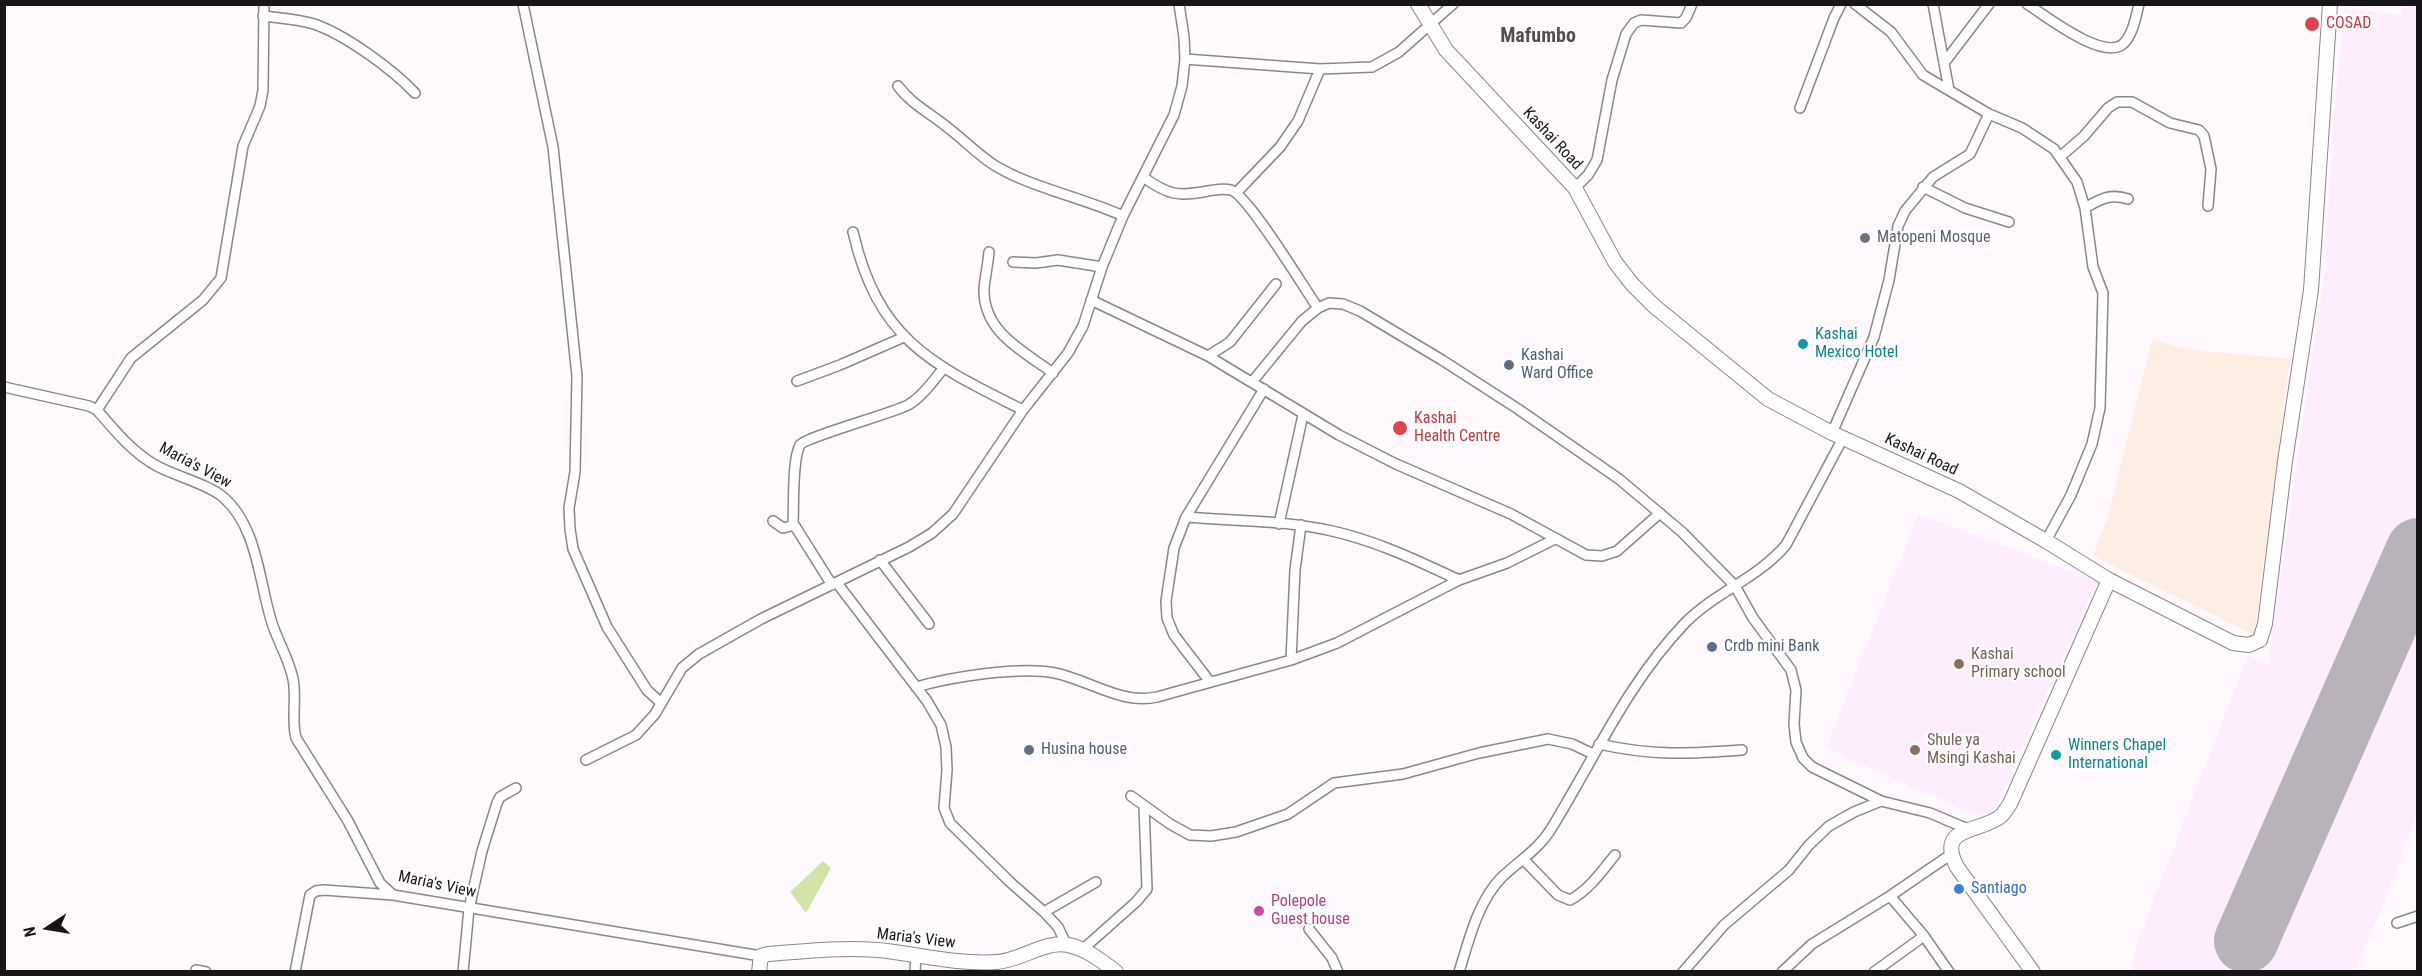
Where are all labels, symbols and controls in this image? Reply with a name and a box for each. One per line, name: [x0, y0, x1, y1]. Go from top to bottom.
place label: COSAD: [2326, 14, 2371, 34]
marker: COSAD: [2303, 15, 2321, 33]
district label: Mafumbo: [1500, 25, 1576, 49]
street label: Kashai Road: [1518, 104, 1586, 174]
place label: Matopeni Mosque: [1877, 228, 1990, 248]
marker: Matopeni Mosque: [1858, 231, 1872, 245]
place label: Kashai Mexico Hotel: [1815, 325, 1898, 363]
marker: Kashai Mexico Hotel: [1796, 337, 1810, 351]
place label: Kashai Ward Office: [1521, 346, 1593, 384]
marker: Kashai Ward Office: [1502, 358, 1516, 372]
place label: Kashai Health Centre: [1414, 409, 1500, 447]
marker: Kashai Health Centre: [1391, 419, 1409, 437]
street label: Kashai Road: [1881, 430, 1961, 480]
street label: Maria's View: [156, 439, 234, 493]
place label: Crdb mini Bank: [1724, 637, 1819, 657]
marker: Crdb mini Bank: [1705, 640, 1719, 654]
place label: Kashai Primary school: [1971, 645, 2066, 683]
marker: Kashai Primary school: [1952, 657, 1966, 671]
place label: Shule ya Msingi Kashai: [1927, 731, 2016, 769]
place label: Winners Chapel International: [2068, 736, 2166, 774]
place label: Husina house: [1041, 740, 1127, 760]
marker: Husina house: [1022, 743, 1036, 757]
marker: Shule ya Msingi Kashai: [1908, 743, 1922, 757]
marker: Winners Chapel International: [2049, 748, 2063, 762]
street label: Maria's View: [396, 867, 478, 903]
place label: Santiago: [1971, 879, 2027, 899]
marker: Santiago: [1952, 882, 1966, 896]
place label: Polepole Guest house: [1271, 892, 1350, 930]
north arrow: [18, 898, 78, 958]
marker: Polepole Guest house: [1252, 904, 1266, 918]
text: N: [20, 925, 40, 939]
street label: Maria's View: [876, 925, 956, 953]

